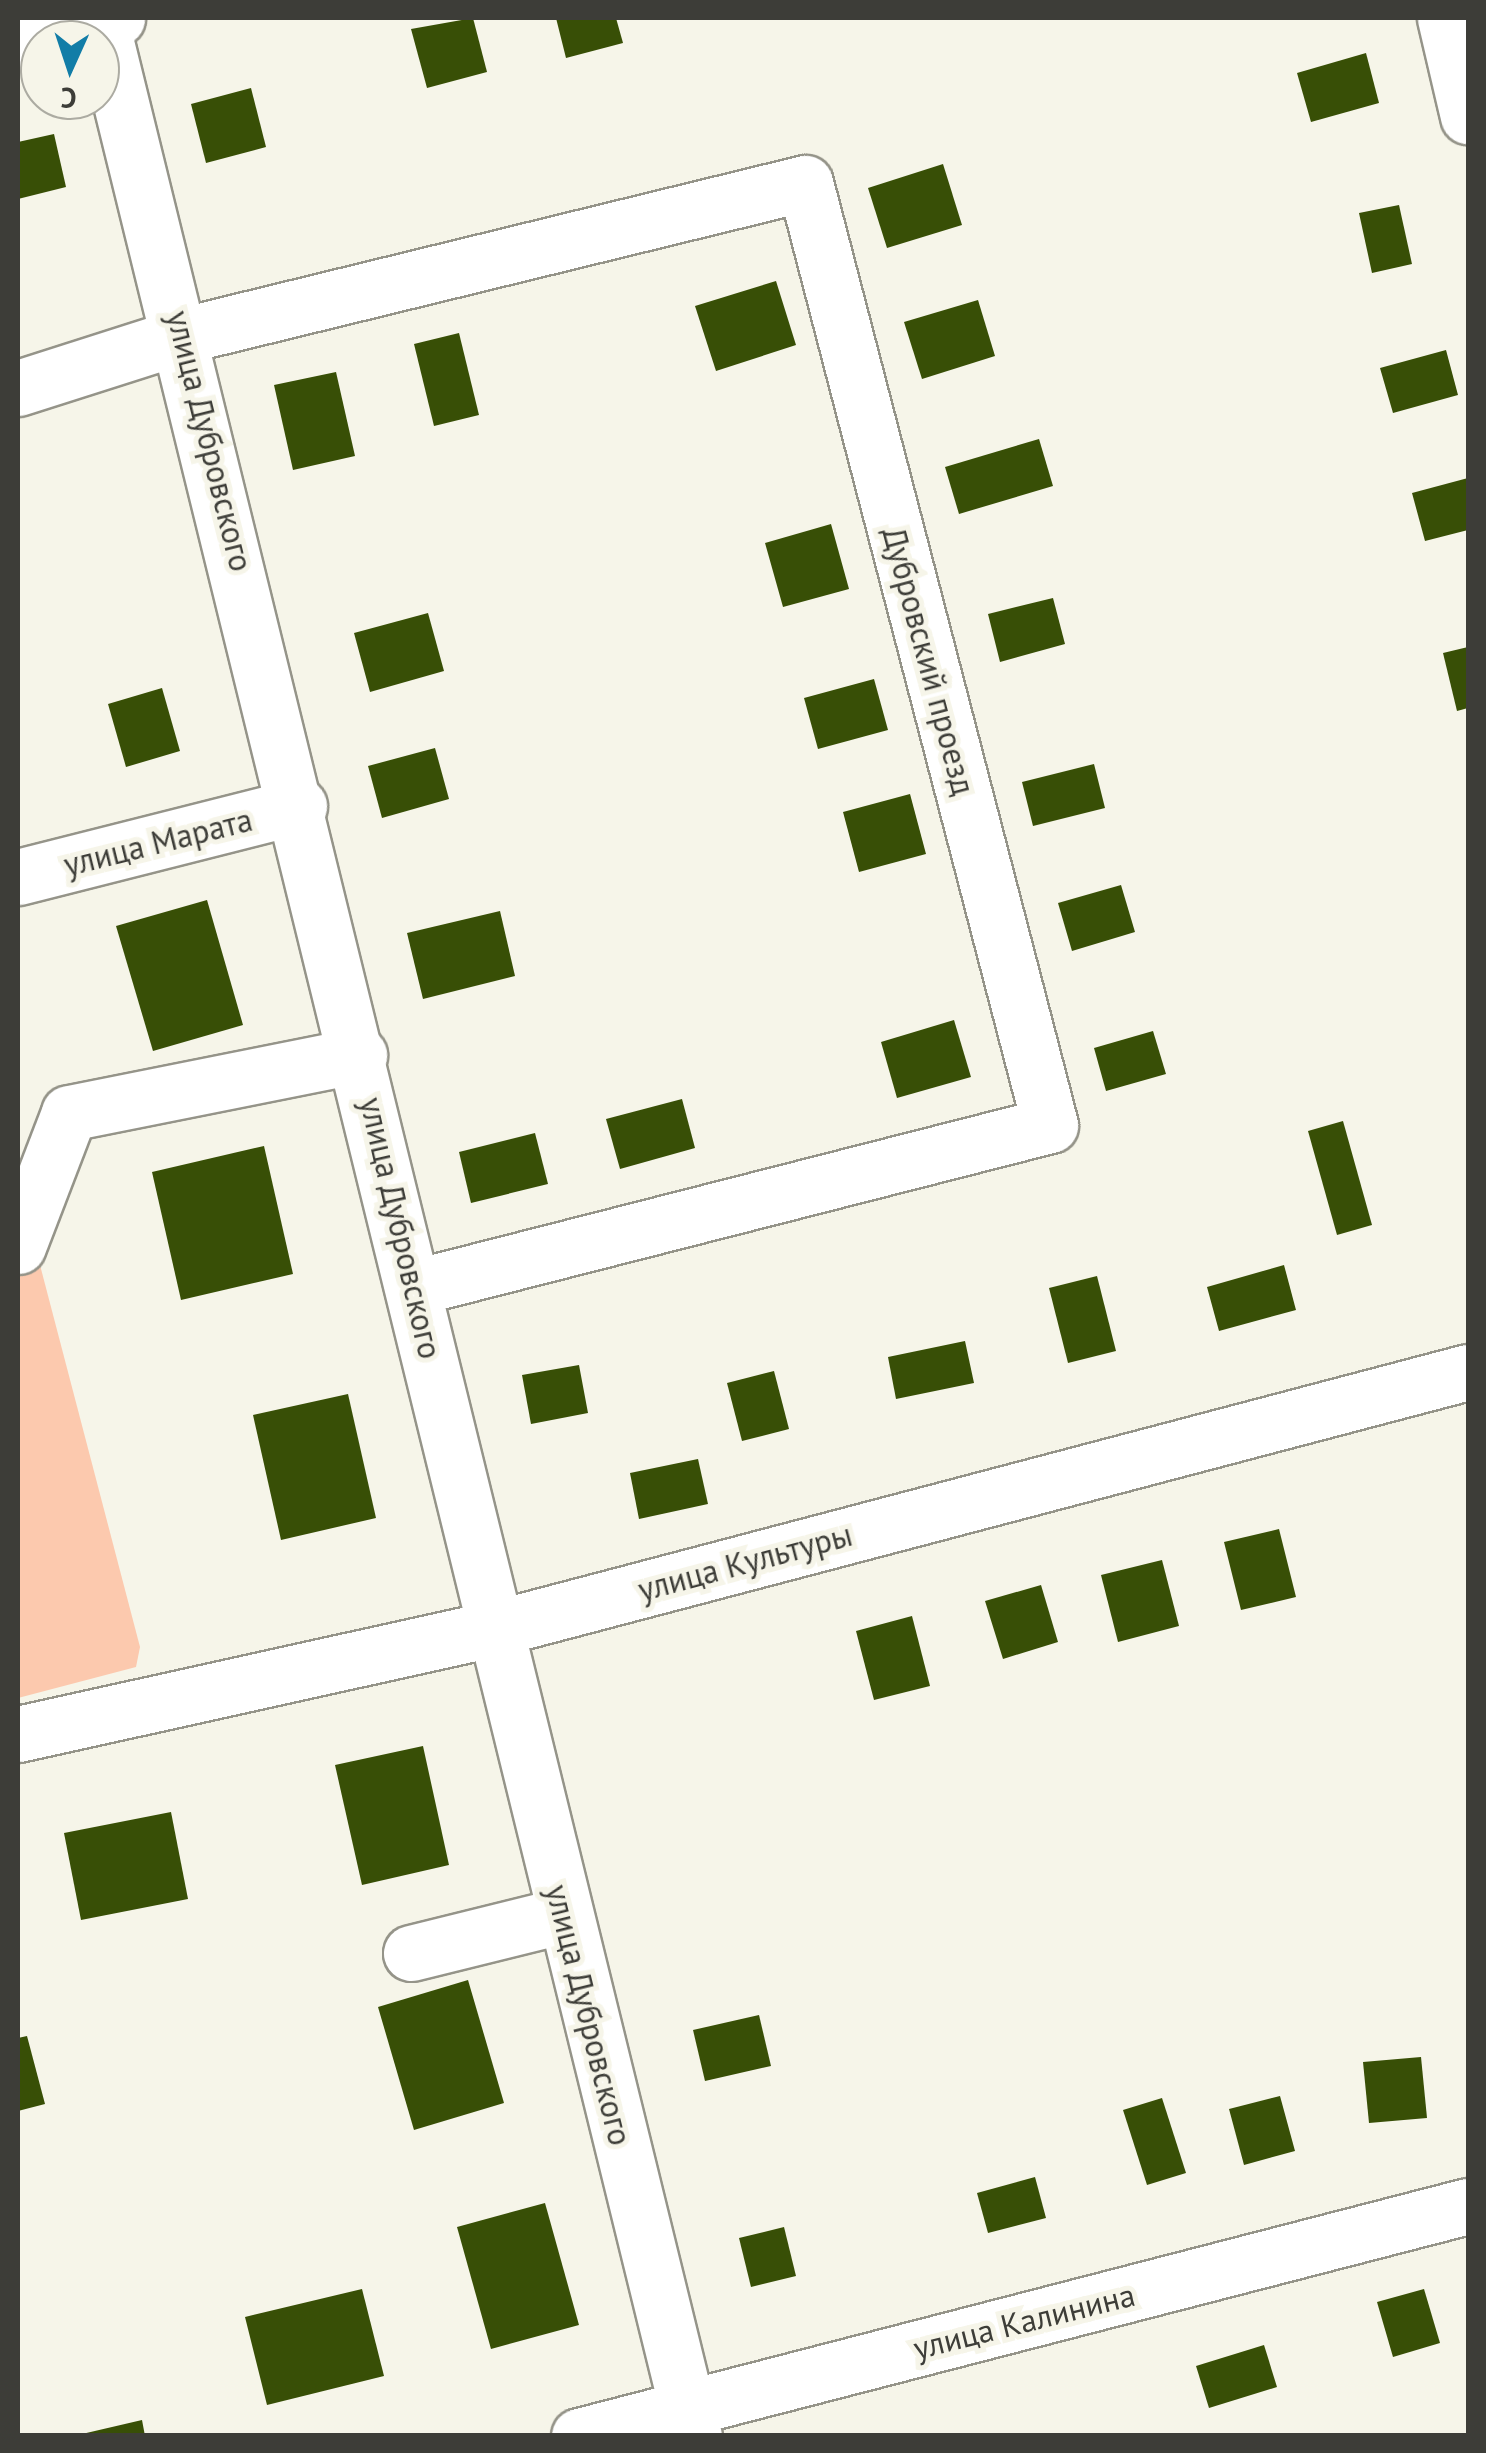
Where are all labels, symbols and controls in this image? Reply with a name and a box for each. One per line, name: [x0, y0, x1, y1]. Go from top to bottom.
north arrow: [20, 20, 120, 120]
text: С: [60, 80, 77, 117]
street label: улица Дубровского: [159, 306, 261, 576]
street label: Дубровский проезд: [875, 523, 983, 799]
street label: улица Марата: [60, 800, 256, 884]
street label: улица Дубровского: [352, 1093, 450, 1363]
street label: улица Культуры: [634, 1515, 856, 1609]
street label: улица Дубровского: [538, 1880, 640, 2150]
street label: улица Калинина: [909, 2275, 1139, 2367]

